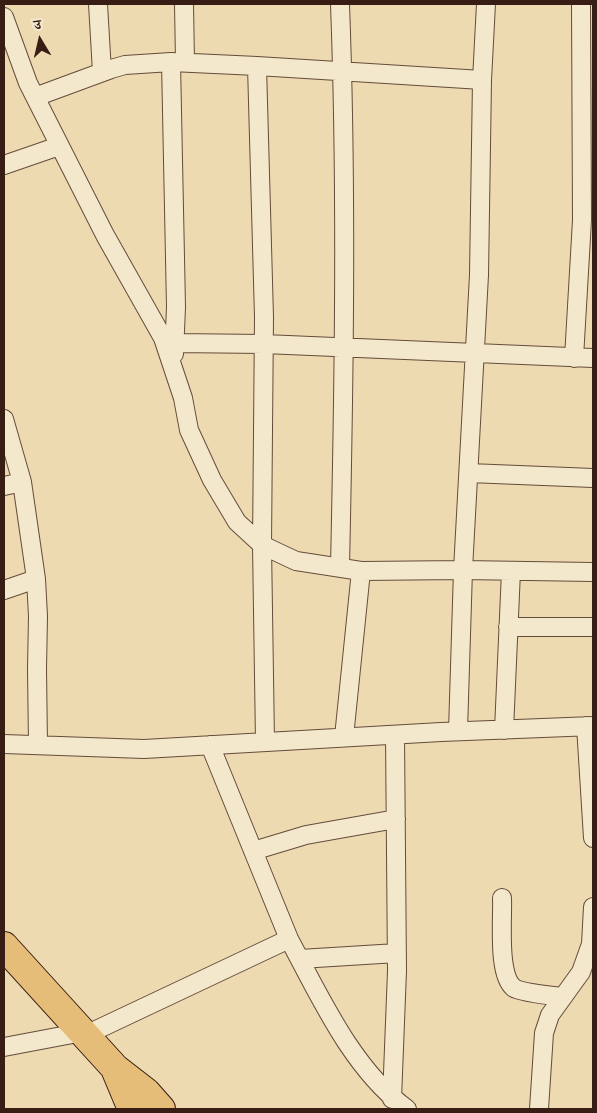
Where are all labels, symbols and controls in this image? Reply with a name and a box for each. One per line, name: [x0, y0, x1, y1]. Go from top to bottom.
north arrow: [15, 15, 65, 65]
text: उ: [33, 16, 43, 35]

